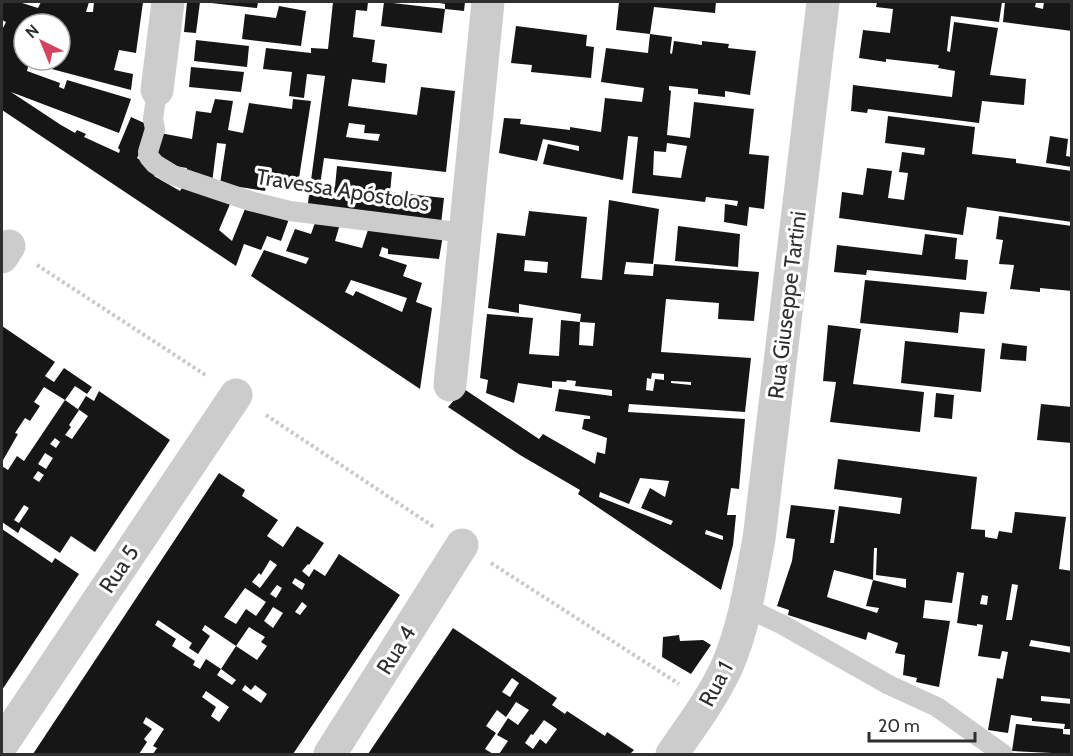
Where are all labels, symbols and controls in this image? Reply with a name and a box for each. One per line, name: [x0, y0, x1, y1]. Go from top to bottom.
north arrow: [12, 12, 72, 72]
text: N: [21, 21, 43, 42]
street label: Travessa Apóstolos: [254, 163, 432, 217]
street label: Rua Giuseppe Tartini: [762, 210, 812, 400]
street label: Rua 5: [93, 540, 145, 598]
street label: Rua 4: [371, 620, 422, 680]
street label: Rua 1: [693, 657, 739, 711]
scale bar: [869, 705, 976, 743]
text: 20 m: [878, 715, 920, 737]

